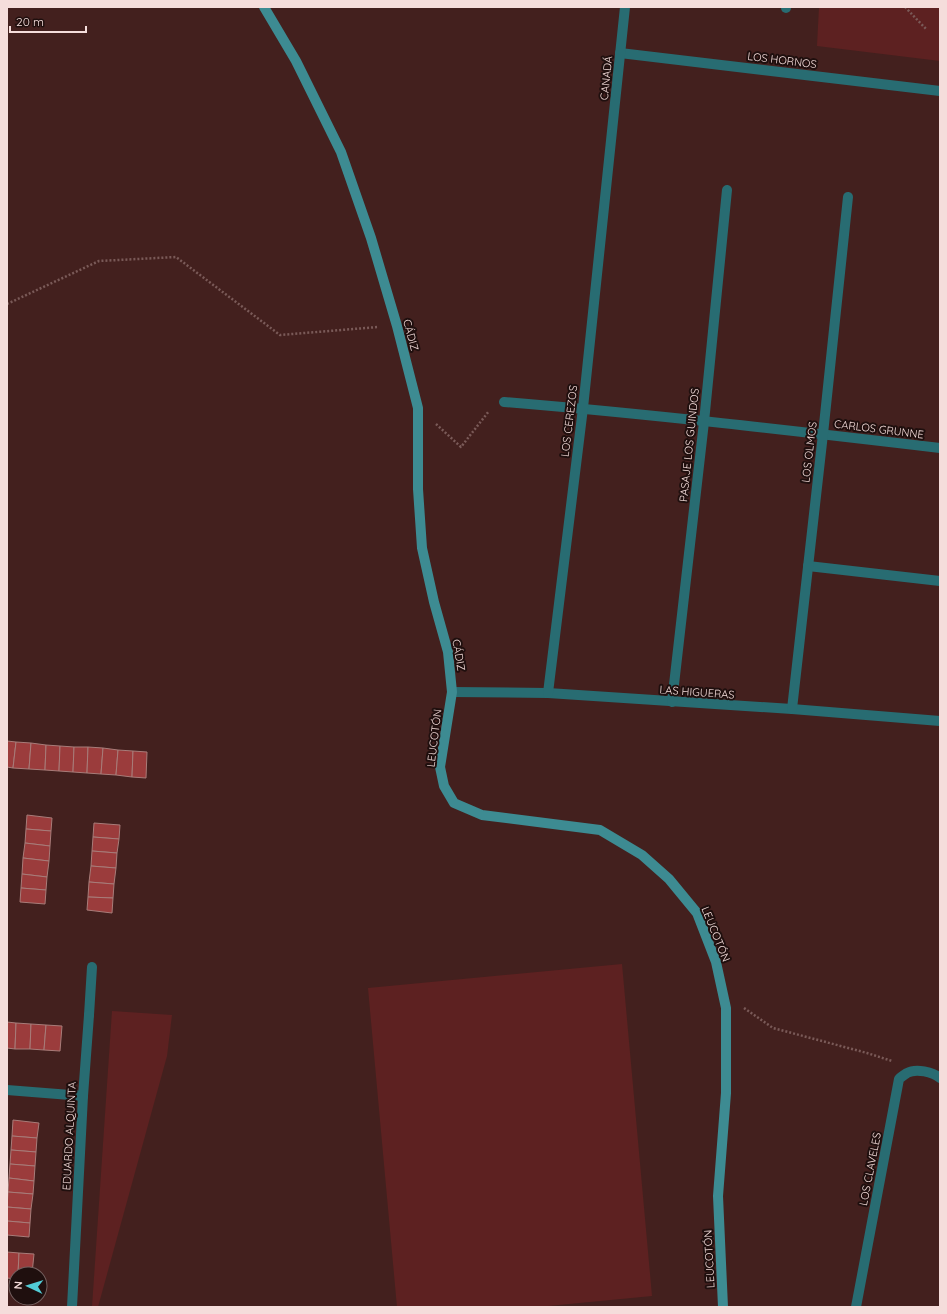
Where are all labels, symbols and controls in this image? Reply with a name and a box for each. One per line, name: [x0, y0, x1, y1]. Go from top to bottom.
scale bar: [10, 8, 86, 34]
text: 20 m: [16, 14, 44, 29]
street label: LOS HORNOS: [747, 49, 817, 71]
street label: CANADÁ: [597, 55, 615, 101]
street label: CÁDIZ: [400, 318, 422, 352]
street label: LOS CEREZOS: [558, 384, 580, 458]
street label: PASAJE LOS GUINDOS: [676, 387, 702, 503]
street label: CARLOS GRUNNE: [833, 417, 925, 441]
street label: LOS OLMOS: [798, 421, 820, 483]
street label: CÁDIZ: [449, 638, 469, 672]
street label: LAS HIGUERAS: [659, 682, 735, 702]
street label: LEUCOTÓN: [423, 708, 445, 768]
street label: LEUCOTÓN: [699, 904, 733, 964]
street label: EDUARDO ALQUINTA: [59, 1081, 79, 1191]
street label: LOS CLAVELES: [856, 1131, 884, 1207]
street label: LEUCOTÓN: [700, 1229, 718, 1289]
north arrow: [8, 1266, 48, 1306]
text: N: [11, 1281, 25, 1290]

